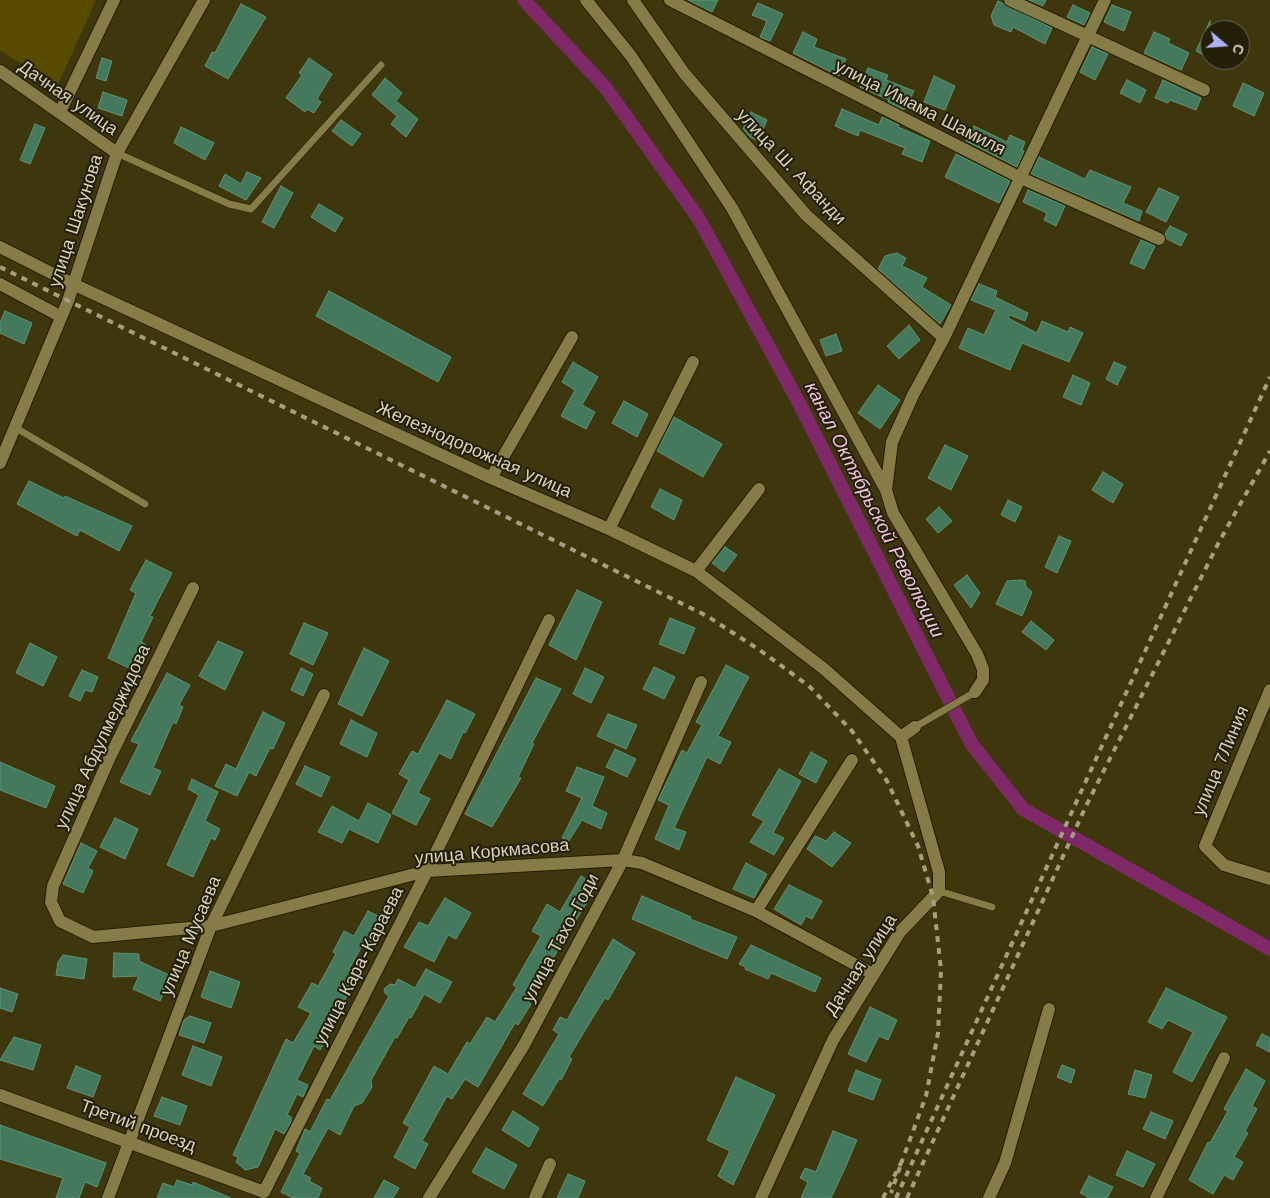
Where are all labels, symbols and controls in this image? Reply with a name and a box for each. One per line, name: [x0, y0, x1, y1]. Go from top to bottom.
north arrow: [1200, 20, 1250, 70]
text: С: [1229, 42, 1247, 57]
street label: Дачная улица: [14, 56, 122, 140]
street label: улица Имама Шамиля: [831, 56, 1009, 160]
street label: улица Ш. Афанди: [732, 105, 850, 229]
street label: улица Шакунова: [44, 152, 108, 290]
water label: канал Октябрьской Революции: [799, 378, 949, 642]
street label: Железнодорожная улица: [373, 397, 575, 503]
street label: улица Абдулмеджидова: [51, 641, 155, 833]
street label: улица 7Линия: [1188, 703, 1254, 819]
street label: улица Коркмасова: [414, 834, 570, 870]
street label: улица Тахо-Годи: [518, 870, 604, 1006]
street label: улица Мусаева: [156, 873, 226, 999]
street label: улица Кара-Караева: [310, 883, 408, 1049]
street label: Дачная улица: [820, 910, 902, 1020]
street label: Третий проезд: [77, 1095, 199, 1157]

